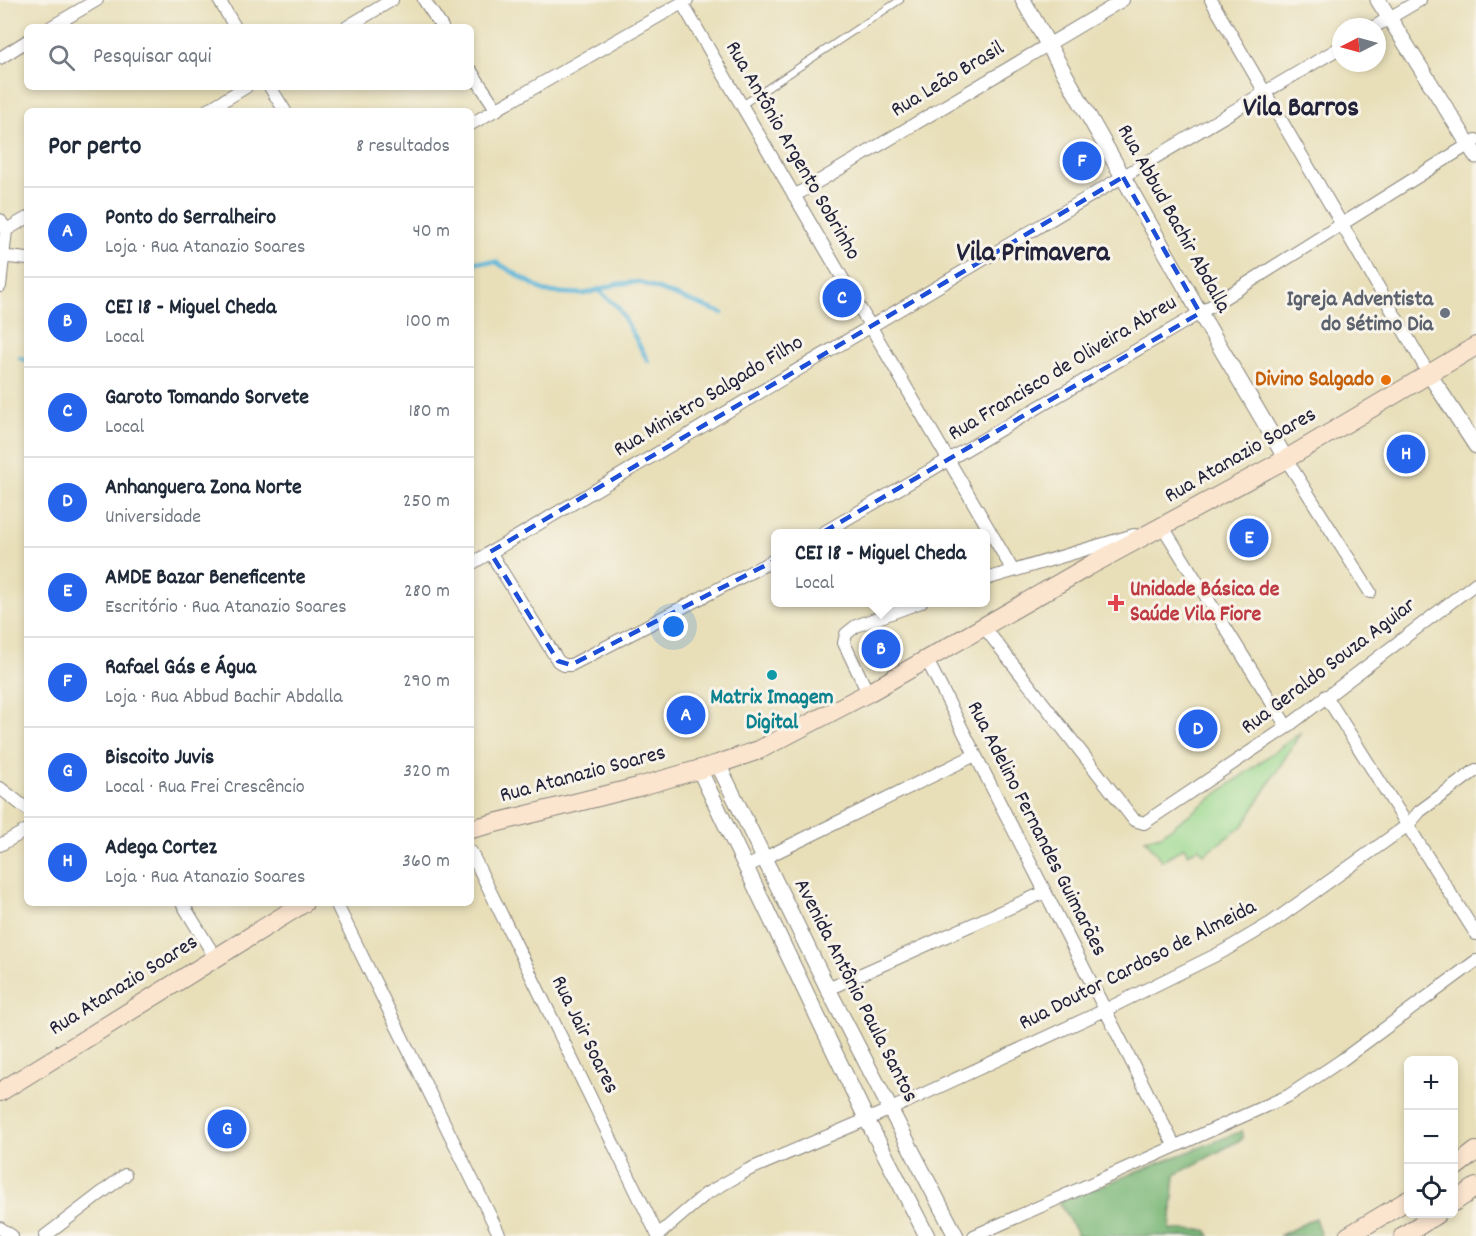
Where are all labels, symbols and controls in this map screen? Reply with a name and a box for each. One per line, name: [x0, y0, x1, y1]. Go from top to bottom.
north arrow: [1332, 18, 1386, 72]
search box: [24, 24, 474, 90]
street label: Rua Leão Brasil: [885, 34, 1011, 126]
street label: Rua Antônio Argento Sobrinho: [716, 36, 868, 266]
icon: search: [45, 41, 78, 74]
text: Pesquisar aqui: [93, 42, 212, 73]
district label: Vila Barros: [1243, 90, 1359, 130]
street label: Rua Abbud Bachir Abdalla: [1108, 119, 1238, 320]
text: Por perto: [48, 129, 141, 166]
text: 8 resultados: [356, 133, 450, 161]
pin: F: [1062, 138, 1102, 184]
text: Ponto do Serralheiro: [105, 203, 276, 234]
text: A: [62, 218, 73, 246]
text: 40 m: [412, 218, 450, 246]
text: Loja · Rua Atanazio Soares: [105, 234, 306, 262]
district label: Vila Primavera: [957, 235, 1110, 275]
pin: C: [822, 276, 862, 320]
place label: Igreja Adventista do Sétimo Dia: [1286, 285, 1434, 341]
street label: Rua Francisco de Oliveira Abreu: [943, 288, 1183, 450]
text: CEI 18 - Miguel Cheda: [105, 293, 276, 324]
marker: Igreja Adventista do Sétimo Dia: [1438, 306, 1452, 320]
text: B: [63, 308, 72, 336]
text: 100 m: [406, 308, 450, 336]
text: Local: [105, 324, 144, 352]
street label: Rua Ministro Salgado Filho: [608, 328, 810, 466]
place label: Divino Salgado: [1255, 365, 1374, 396]
marker: Divino Salgado: [1379, 373, 1393, 387]
text: Garoto Tomando Sorvete: [105, 383, 309, 414]
text: C: [63, 398, 72, 426]
text: 180 m: [408, 398, 450, 426]
street label: Rua Atanazio Soares: [1159, 400, 1323, 512]
text: Local: [105, 414, 144, 442]
pin: H: [1386, 432, 1426, 476]
text: Anhanguera Zona Norte: [105, 473, 302, 504]
text: D: [62, 488, 73, 516]
text: 250 m: [403, 488, 450, 516]
text: Universidade: [105, 504, 201, 532]
pin: E: [1230, 516, 1268, 560]
popup: [771, 529, 990, 607]
text: CEI 18 - Miguel Cheda: [795, 539, 966, 570]
text: AMDE Bazar Beneficente: [105, 563, 306, 594]
text: Local: [795, 570, 834, 598]
place label: Unidade Básica de Saúde Vila Fiore: [1130, 575, 1280, 631]
text: E: [63, 578, 72, 606]
text: 280 m: [404, 578, 450, 606]
street label: Rua Geraldo Souza Aguiar: [1235, 590, 1423, 743]
text: Escritório · Rua Atanazio Soares: [105, 594, 347, 622]
marker: Unidade Básica de Saúde Vila Fiore: [1107, 594, 1125, 612]
your location: [659, 612, 688, 641]
pin: B: [862, 626, 900, 672]
text: Rafael Gás e Água: [105, 653, 256, 684]
text: F: [63, 668, 72, 696]
text: 290 m: [403, 668, 450, 696]
marker: Matrix Imagem Digital: [765, 668, 779, 682]
place label: Matrix Imagem Digital: [710, 683, 834, 739]
text: Loja · Rua Abbud Bachir Abdalla: [105, 684, 343, 712]
pin: A: [666, 692, 706, 738]
street label: Rua Adelino Fernandes Guimarães: [958, 696, 1114, 962]
pin: D: [1178, 706, 1218, 752]
street label: Rua Atanazio Soares: [497, 738, 669, 812]
text: Biscoito Juvis: [105, 743, 214, 774]
text: G: [62, 758, 73, 786]
text: 320 m: [403, 758, 450, 786]
text: Local · Rua Frei Crescêncio: [105, 774, 305, 802]
text: Adega Cortez: [105, 833, 217, 864]
text: H: [62, 848, 73, 876]
text: 360 m: [402, 848, 450, 876]
text: Loja · Rua Atanazio Soares: [105, 864, 306, 892]
street label: Avenida Antônio Paula Santos: [785, 874, 925, 1108]
street label: Rua Doutor Cardoso de Almeida: [1014, 892, 1263, 1039]
street label: Rua Atanazio Soares: [43, 928, 205, 1044]
street label: Rua Jair Soares: [542, 971, 626, 1099]
map controls: [1404, 1056, 1458, 1218]
button: +: [1404, 1056, 1458, 1110]
pin: G: [208, 1106, 246, 1152]
button: −: [1404, 1110, 1458, 1164]
button: locate: [1404, 1164, 1458, 1218]

